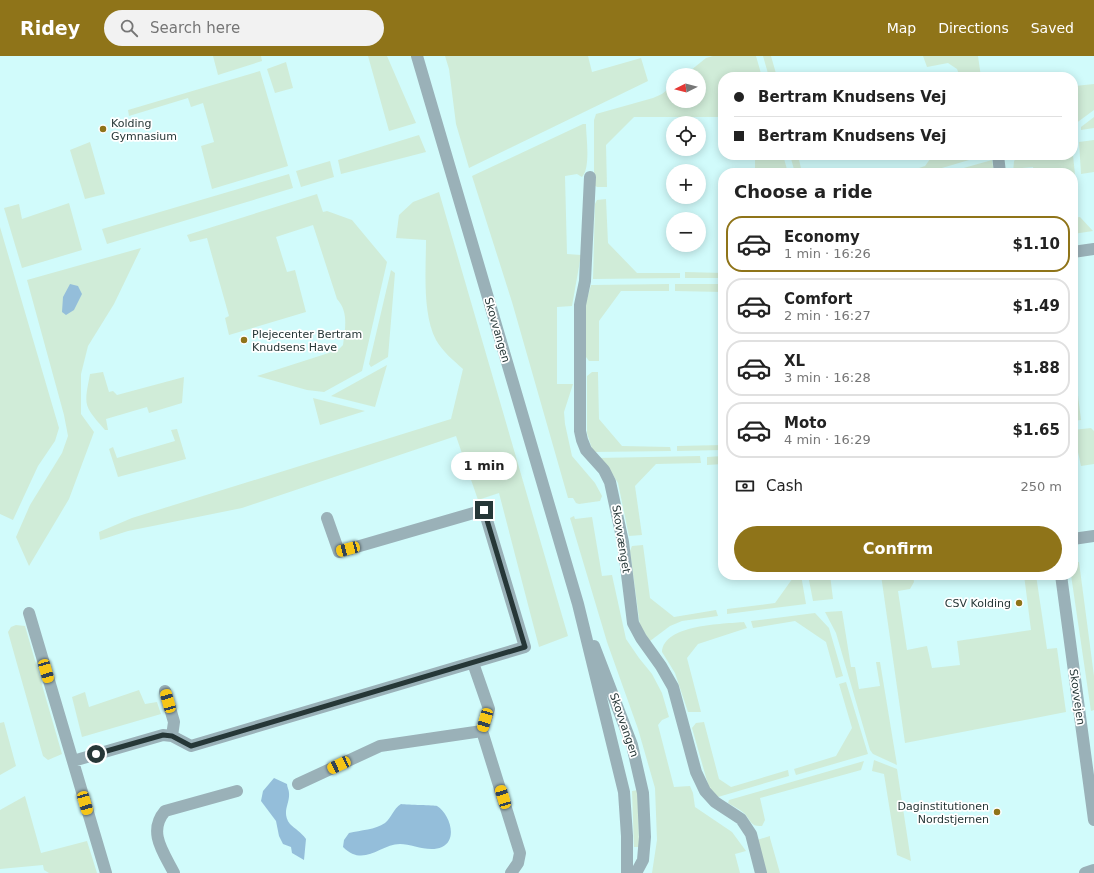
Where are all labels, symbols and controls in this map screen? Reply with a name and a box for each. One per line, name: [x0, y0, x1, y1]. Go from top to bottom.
search box: [104, 10, 384, 46]
text: Ridey: [20, 17, 80, 39]
icon: search: [118, 17, 140, 39]
text: Search here: [150, 19, 240, 37]
text: Map: [887, 20, 916, 36]
text: Directions: [938, 20, 1009, 36]
text: Saved: [1031, 20, 1074, 36]
north arrow: [666, 68, 706, 108]
map controls: [666, 68, 706, 252]
text: Bertram Knudsens Vej: [758, 88, 946, 106]
button: locate: [666, 116, 706, 156]
place label: Kolding Gymnasium: [111, 117, 177, 143]
marker: Kolding Gymnasium: [98, 124, 108, 134]
text: Bertram Knudsens Vej: [758, 127, 946, 145]
button: +: [666, 164, 706, 204]
text: Choose a ride: [734, 181, 873, 202]
button: −: [666, 212, 706, 252]
icon: car: [736, 226, 772, 262]
text: Economy: [784, 228, 860, 246]
text: $1.10: [1013, 235, 1060, 253]
text: 1 min · 16:26: [784, 246, 871, 261]
icon: car: [736, 288, 772, 324]
text: Comfort: [784, 290, 852, 308]
street label: Skovvangen: [481, 296, 513, 364]
text: $1.49: [1013, 297, 1060, 315]
text: 2 min · 16:27: [784, 308, 871, 323]
place label: Plejecenter Bertram Knudsens Have: [252, 328, 362, 354]
marker: Plejecenter Bertram Knudsens Have: [239, 335, 249, 345]
icon: car: [736, 350, 772, 386]
text: XL: [784, 352, 805, 370]
text: $1.88: [1013, 359, 1060, 377]
text: 3 min · 16:28: [784, 370, 871, 385]
icon: car: [736, 412, 772, 448]
text: Moto: [784, 414, 827, 432]
text: $1.65: [1013, 421, 1060, 439]
text: 4 min · 16:29: [784, 432, 871, 447]
callout: 1 min: [451, 452, 517, 480]
text: 1 min: [464, 458, 504, 473]
icon: cash: [734, 475, 756, 497]
text: Cash: [766, 477, 803, 495]
text: 250 m: [1020, 479, 1062, 494]
route end: [475, 501, 493, 519]
street label: Skovvænget: [609, 504, 633, 575]
button: Confirm: [734, 526, 1062, 572]
car: [335, 540, 361, 558]
place label: CSV Kolding: [945, 597, 1011, 610]
marker: CSV Kolding: [1014, 598, 1024, 608]
car: [37, 658, 55, 684]
street label: Skovvejen: [1067, 668, 1087, 726]
car: [159, 688, 177, 714]
street label: Skovvangen: [607, 691, 641, 759]
car: [476, 707, 494, 733]
route start: [87, 745, 105, 763]
car: [326, 754, 352, 776]
car: [494, 784, 512, 810]
car: [76, 790, 94, 816]
place label: Daginstitutionen Nordstjernen: [898, 800, 989, 826]
marker: Daginstitutionen Nordstjernen: [992, 807, 1002, 817]

